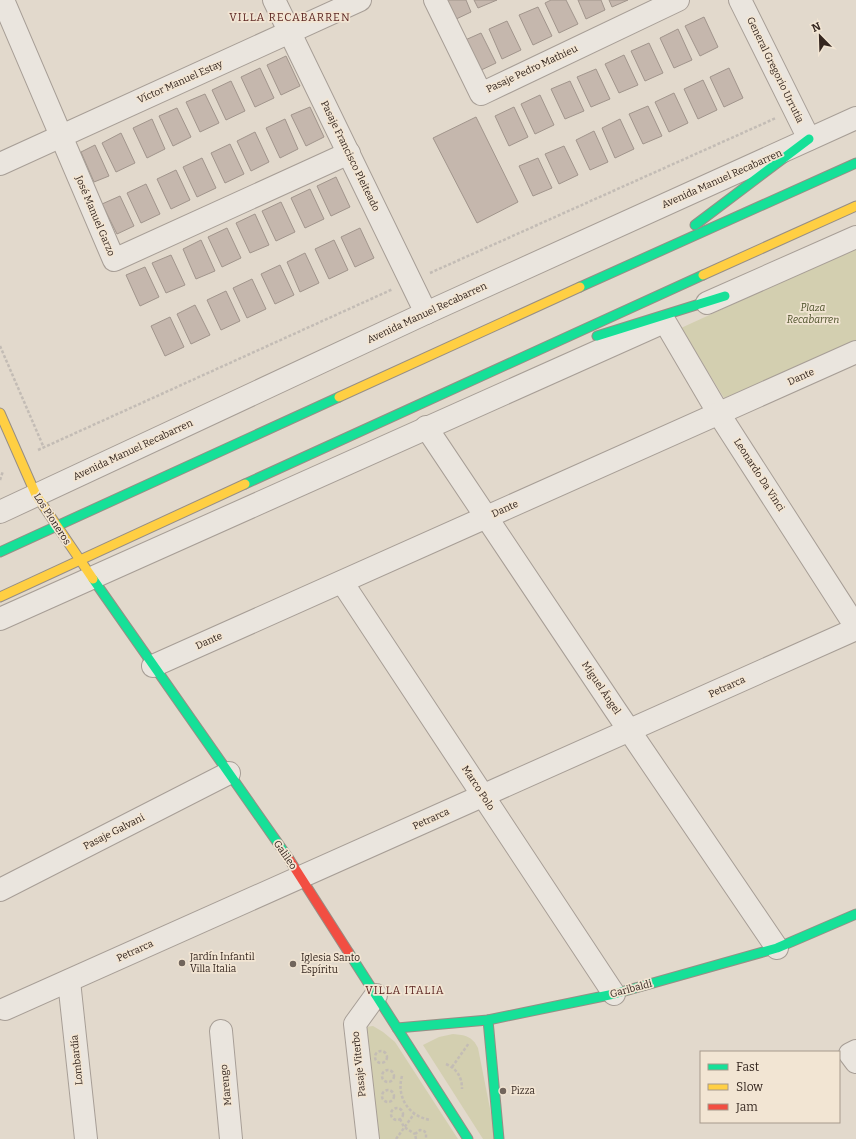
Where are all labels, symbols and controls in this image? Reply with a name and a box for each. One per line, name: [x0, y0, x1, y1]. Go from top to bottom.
district label: VILLA RECABARREN: [229, 11, 351, 24]
street label: General Gregorio Urrutia: [744, 15, 806, 126]
north arrow: [800, 16, 840, 56]
text: N: [810, 19, 823, 35]
street label: Pasaje Pedro Mathieu: [484, 43, 580, 95]
street label: Víctor Manuel Estay: [135, 57, 225, 106]
street label: Pasaje Francisco Pleiteado: [318, 99, 382, 214]
street label: Avenida Manuel Recabarren: [660, 147, 785, 211]
street label: José Manuel Garzo: [72, 173, 117, 258]
street label: Avenida Manuel Recabarren: [365, 280, 489, 346]
park label: Plaza Recabarren: [787, 302, 839, 326]
street label: Dante: [786, 366, 816, 388]
street label: Avenida Manuel Recabarren: [71, 417, 195, 483]
street label: Leonardo Da Vinci: [731, 436, 787, 514]
street label: Los Pioneros: [31, 491, 73, 547]
street label: Dante: [490, 498, 520, 520]
street label: Dante: [194, 630, 224, 652]
street label: Miguel Ángel: [579, 658, 625, 717]
street label: Petrarca: [707, 673, 748, 700]
street label: Marco Polo: [459, 763, 497, 813]
street label: Petrarca: [411, 805, 452, 832]
street label: Pasaje Galvani: [81, 811, 147, 853]
street label: Galileo: [271, 838, 299, 872]
street label: Petrarca: [115, 937, 156, 964]
place label: Jardín Infantil Villa Italia: [189, 950, 255, 975]
place label: Iglesia Santo Espíritu: [301, 952, 360, 976]
marker: Jardín Infantil Villa Italia: [177, 958, 187, 968]
marker: Iglesia Santo Espíritu: [288, 959, 298, 969]
street label: Garibaldi: [609, 978, 653, 1000]
district label: VILLA ITALIA: [365, 984, 445, 997]
street label: Pasaje Viterbo: [350, 1030, 368, 1097]
street label: Lombardía: [67, 1034, 86, 1086]
legend: [700, 1051, 840, 1123]
text: Fast: [736, 1060, 760, 1074]
street label: Marengo: [218, 1064, 234, 1106]
text: Slow: [736, 1080, 763, 1094]
place label: Pizza: [511, 1085, 535, 1097]
marker: Pizza: [498, 1086, 508, 1096]
text: Jam: [735, 1100, 758, 1114]

